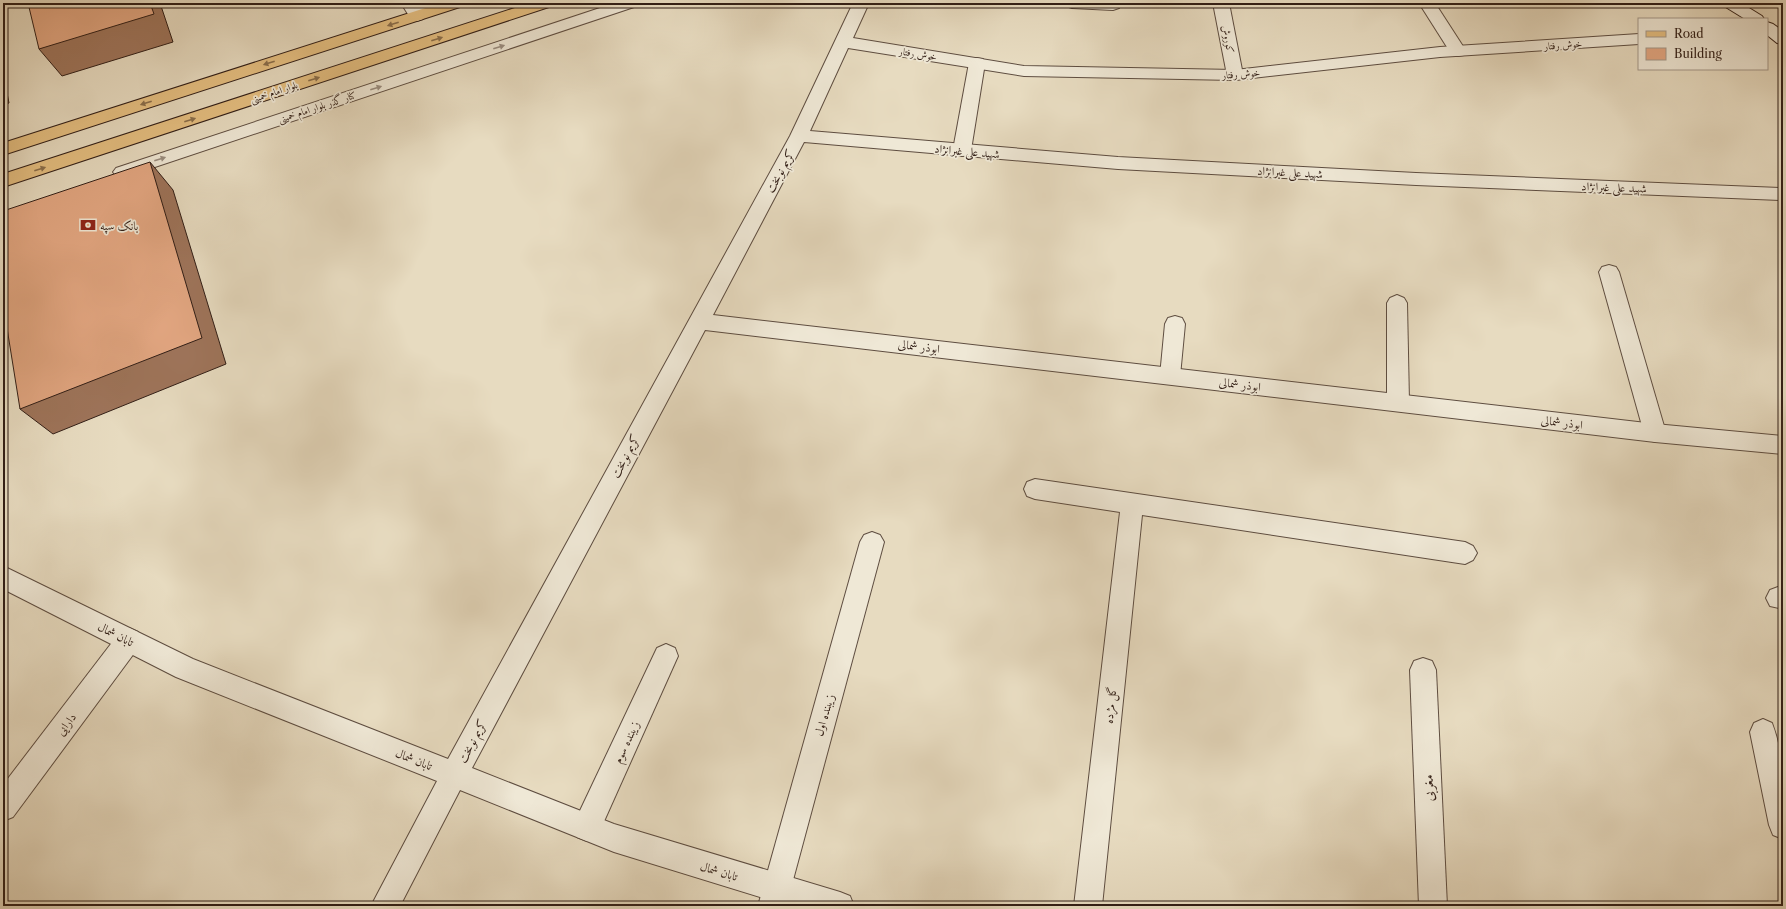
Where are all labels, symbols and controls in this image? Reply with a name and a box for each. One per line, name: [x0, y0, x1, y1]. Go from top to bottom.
legend: [1638, 18, 1768, 70]
one-way arrow: [387, 21, 399, 27]
street label: کوروش: [1219, 24, 1237, 54]
text: Road: [1674, 26, 1704, 41]
one-way arrow: [432, 35, 444, 41]
street label: خوش رفتار: [1542, 37, 1583, 53]
one-way arrow: [494, 44, 506, 50]
street label: خوش رفتار: [897, 44, 938, 63]
text: Building: [1674, 46, 1722, 61]
one-way arrow: [263, 60, 275, 66]
street label: خوش رفتار: [1220, 66, 1261, 82]
one-way arrow: [308, 76, 320, 82]
street label: بلوار امام خمینی: [249, 78, 300, 109]
one-way arrow: [370, 84, 382, 90]
street label: کنار گذر بلوار امام خمینی: [276, 87, 358, 129]
one-way arrow: [139, 100, 151, 106]
one-way arrow: [185, 116, 197, 122]
street label: شهید علی غبرانژاد: [933, 141, 1000, 163]
street label: کریم نوبخت: [762, 147, 802, 197]
one-way arrow: [154, 156, 166, 162]
street label: شهید علی غبرانژاد: [1257, 163, 1323, 183]
one-way arrow: [34, 166, 46, 172]
street label: شهید علی غبرانژاد: [1581, 178, 1647, 198]
bank icon: بانک سپه: [79, 216, 97, 234]
place label: بانک سپه: [100, 218, 138, 234]
street label: ابوذر شمالی: [897, 336, 941, 357]
street label: ابوذر شمالی: [1218, 374, 1262, 395]
street label: ابوذر شمالی: [1540, 412, 1584, 433]
street label: کریم نوبخت: [607, 432, 646, 482]
street label: تابان شمال: [95, 619, 137, 650]
street label: گل مژده: [1101, 686, 1121, 724]
street label: زیبنده اول: [811, 692, 838, 738]
street label: دارایی: [53, 710, 80, 739]
street label: کریم نوبخت: [454, 717, 493, 767]
street label: زیبنده سوم: [610, 718, 646, 767]
street label: تابان شمال: [393, 745, 435, 773]
street label: مغربی: [1419, 774, 1438, 802]
street label: تابان شمال: [698, 858, 740, 884]

